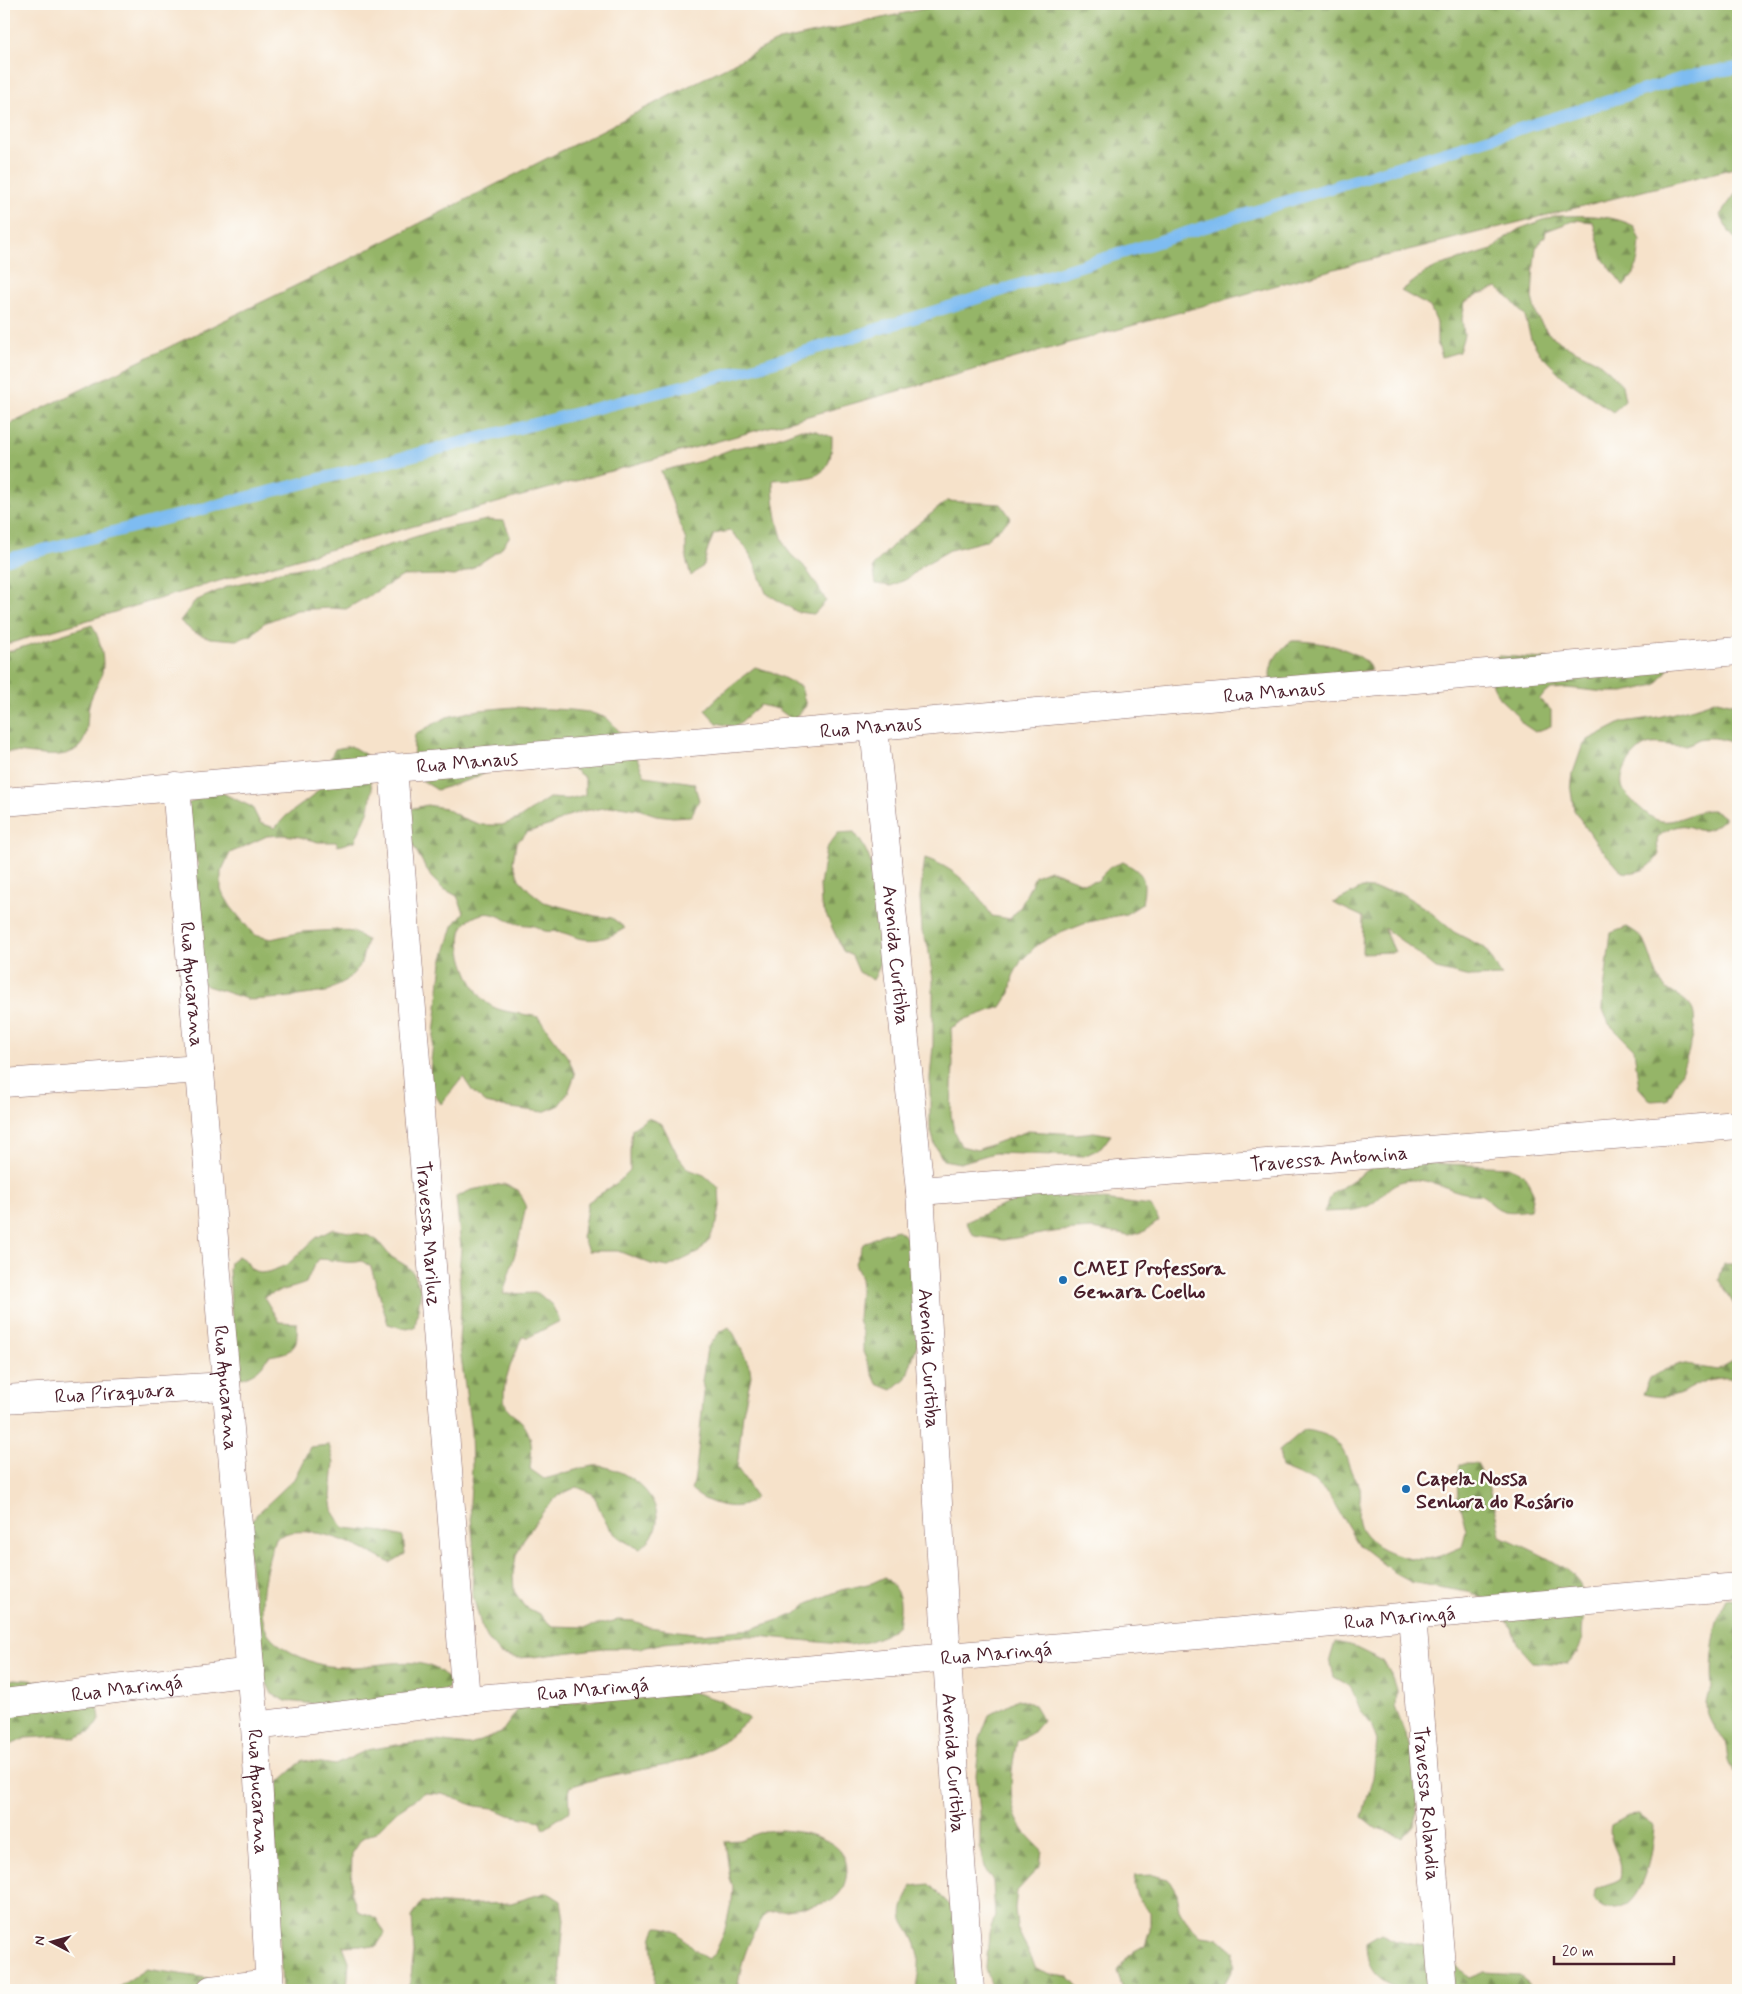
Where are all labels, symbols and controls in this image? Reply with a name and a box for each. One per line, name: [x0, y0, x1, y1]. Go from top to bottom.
street label: Rua Manaus: [1222, 675, 1326, 711]
street label: Rua Manaus: [819, 710, 923, 746]
street label: Rua Manaus: [415, 745, 520, 781]
street label: Avenida Curitiba: [875, 884, 915, 1026]
street label: Rua Apucarana: [172, 921, 210, 1048]
street label: Travessa Antonina: [1249, 1140, 1409, 1179]
street label: Travessa Mariluz: [409, 1160, 447, 1307]
place label: CMEI Professora Gemara Coelho: [1073, 1256, 1226, 1306]
marker: CMEI Professora Gemara Coelho: [1057, 1274, 1069, 1286]
street label: Avenida Curitiba: [911, 1288, 946, 1429]
street label: Rua Apucarana: [206, 1324, 244, 1452]
street label: Rua Piraquara: [54, 1377, 176, 1411]
place label: Capela Nossa Senhora do Rosário: [1416, 1466, 1574, 1516]
marker: Capela Nossa Senhora do Rosário: [1400, 1483, 1412, 1495]
street label: Rua Maringá: [1343, 1600, 1457, 1637]
street label: Rua Maringá: [939, 1636, 1053, 1673]
street label: Rua Maringá: [70, 1669, 185, 1709]
street label: Rua Maringá: [536, 1672, 650, 1709]
street label: Avenida Curitiba: [934, 1692, 971, 1834]
street label: Travessa Rolandia: [1406, 1725, 1446, 1882]
street label: Rua Apucarana: [240, 1728, 274, 1855]
north arrow: [28, 1916, 78, 1966]
scale bar: [1554, 1934, 1674, 1966]
text: N: [31, 1935, 50, 1946]
text: 20 m: [1562, 1942, 1594, 1962]

